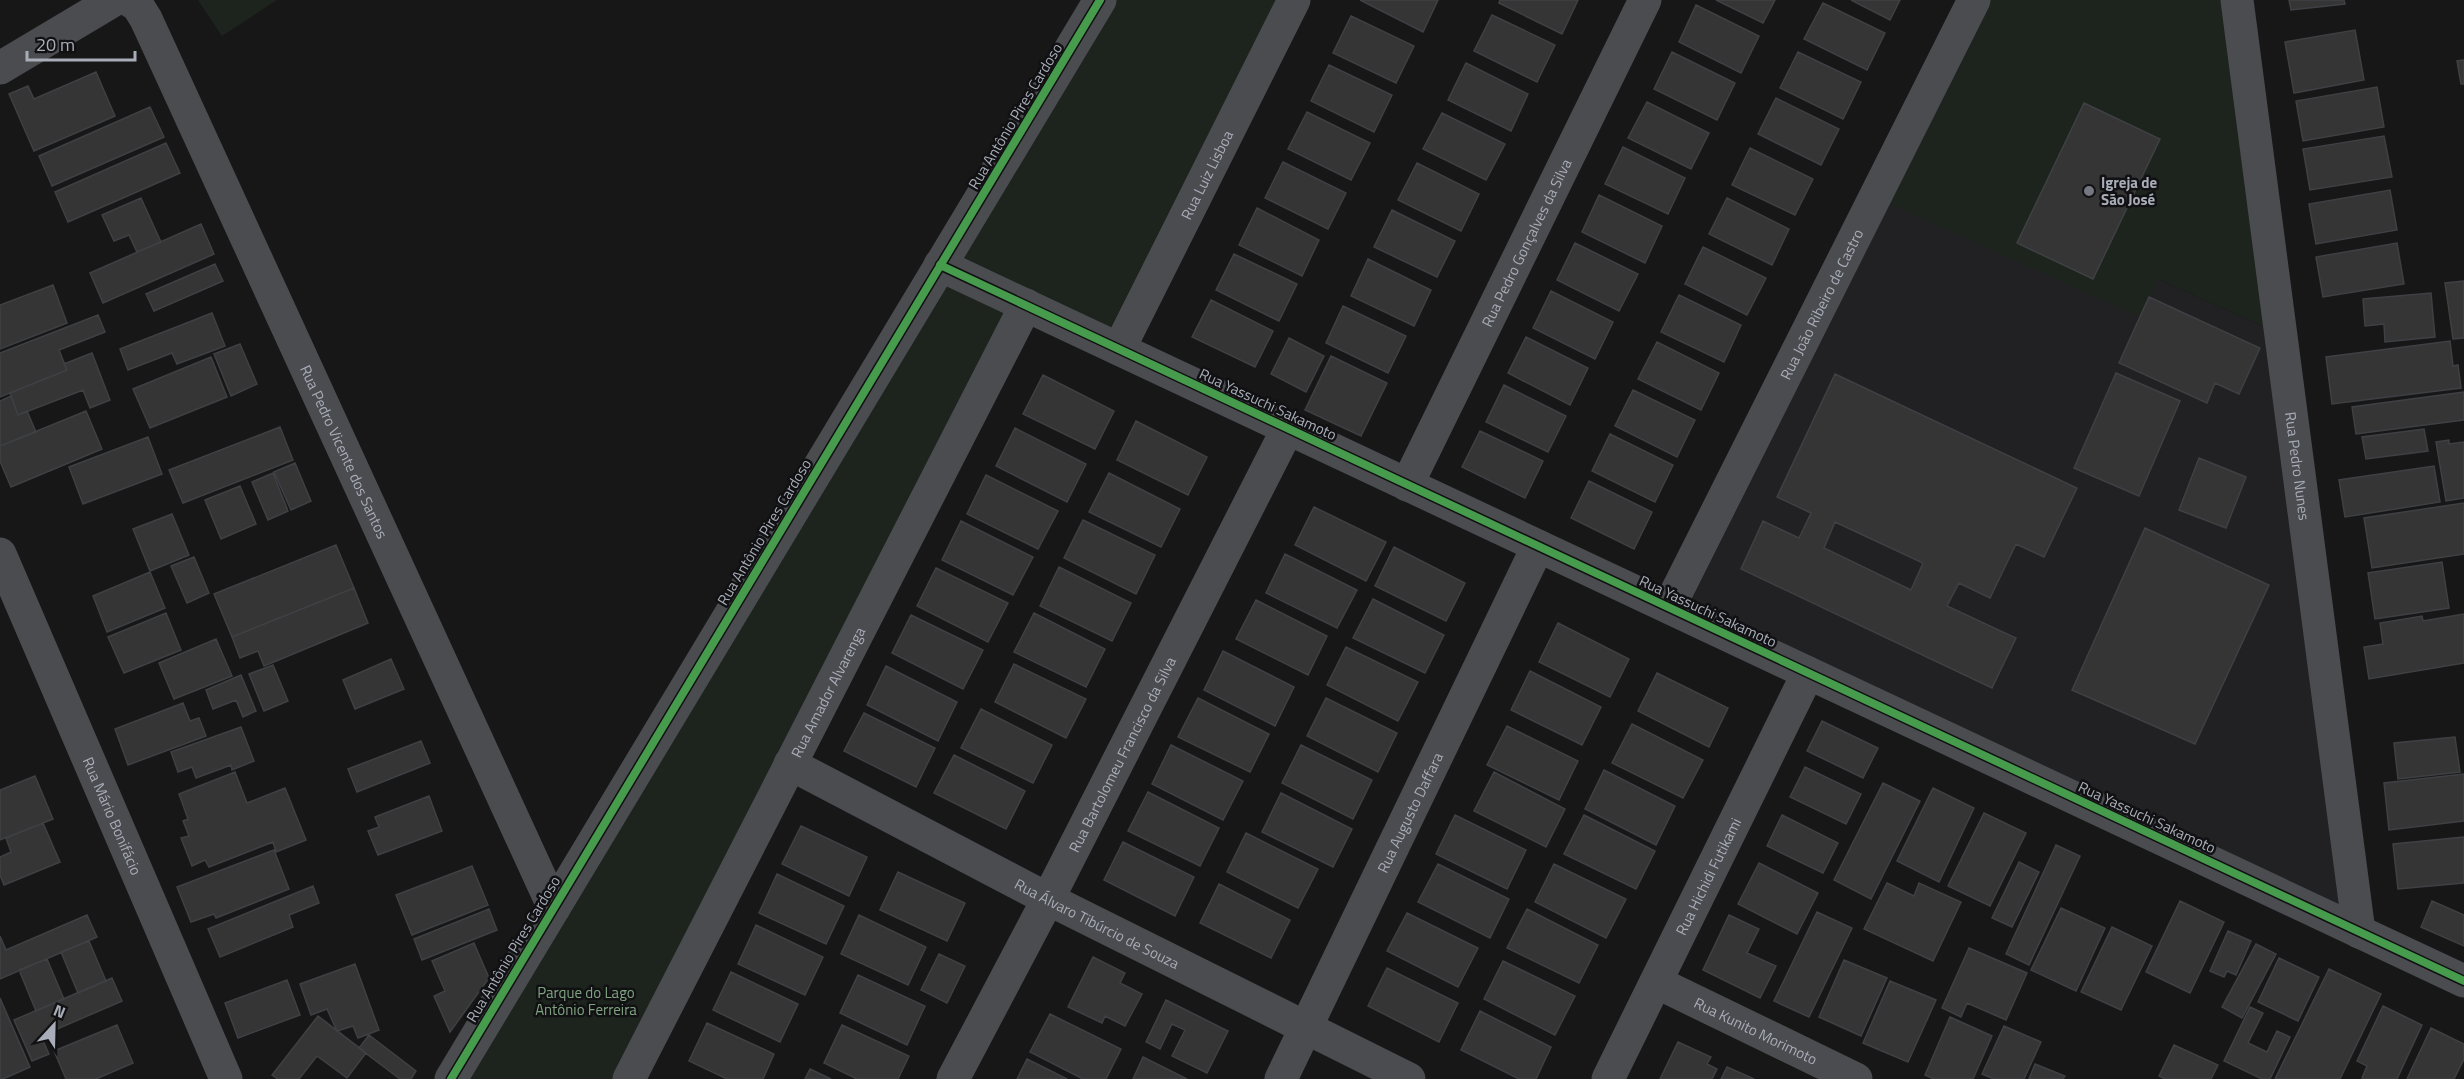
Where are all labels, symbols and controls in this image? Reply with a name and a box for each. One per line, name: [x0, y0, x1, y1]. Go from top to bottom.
scale bar: [27, 24, 135, 62]
text: 20 m: [36, 31, 75, 58]
street label: Rua Antônio Pires Cardoso: [962, 38, 1068, 194]
street label: Rua Luiz Lisboa: [1174, 126, 1239, 223]
street label: Rua Pedro Gonçalves da Silva: [1475, 154, 1577, 331]
place label: Igreja de São José: [2101, 171, 2157, 211]
marker: Igreja de São José: [2082, 184, 2096, 198]
street label: Rua João Ribeiro de Castro: [1774, 225, 1869, 384]
street label: Rua Pedro Vicente dos Santos: [295, 361, 394, 542]
street label: Rua Yassuchi Sakamoto: [1195, 362, 1341, 446]
street label: Rua Pedro Nunes: [2280, 410, 2317, 522]
street label: Rua Antônio Pires Cardoso: [711, 454, 817, 610]
street label: Rua Yassuchi Sakamoto: [1635, 569, 1781, 653]
street label: Rua Amador Alvarenga: [784, 622, 871, 761]
street label: Rua Bartolomeu Francisco da Silva: [1062, 652, 1182, 856]
street label: Rua Augusto Daffara: [1371, 748, 1449, 877]
street label: Rua Mário Bonifácio: [77, 753, 148, 879]
street label: Rua Yassuchi Sakamoto: [2074, 775, 2220, 859]
street label: Rua Hichidi Futikami: [1669, 814, 1747, 939]
street label: Rua Antônio Pires Cardoso: [460, 871, 566, 1027]
street label: Rua Álvaro Tibúrcio de Souza: [1011, 872, 1184, 975]
park label: Parque do Lago Antônio Ferreira: [535, 981, 637, 1021]
street label: Rua Kunito Morimoto: [1690, 991, 1822, 1070]
north arrow: [24, 995, 84, 1055]
text: N: [50, 998, 69, 1024]

